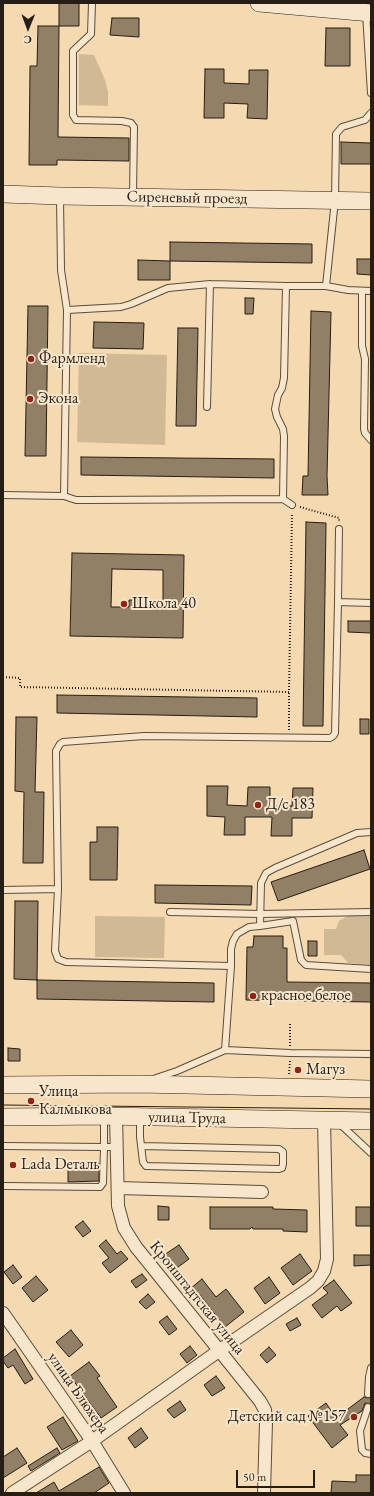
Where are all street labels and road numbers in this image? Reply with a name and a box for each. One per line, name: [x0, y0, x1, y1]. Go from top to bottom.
street label: Сиреневый проезд: [126, 187, 248, 209]
street label: улица Труда: [148, 1108, 226, 1128]
street label: Кронштадтская улица: [145, 1237, 249, 1359]
street label: улица Блюхера: [43, 1349, 113, 1437]

